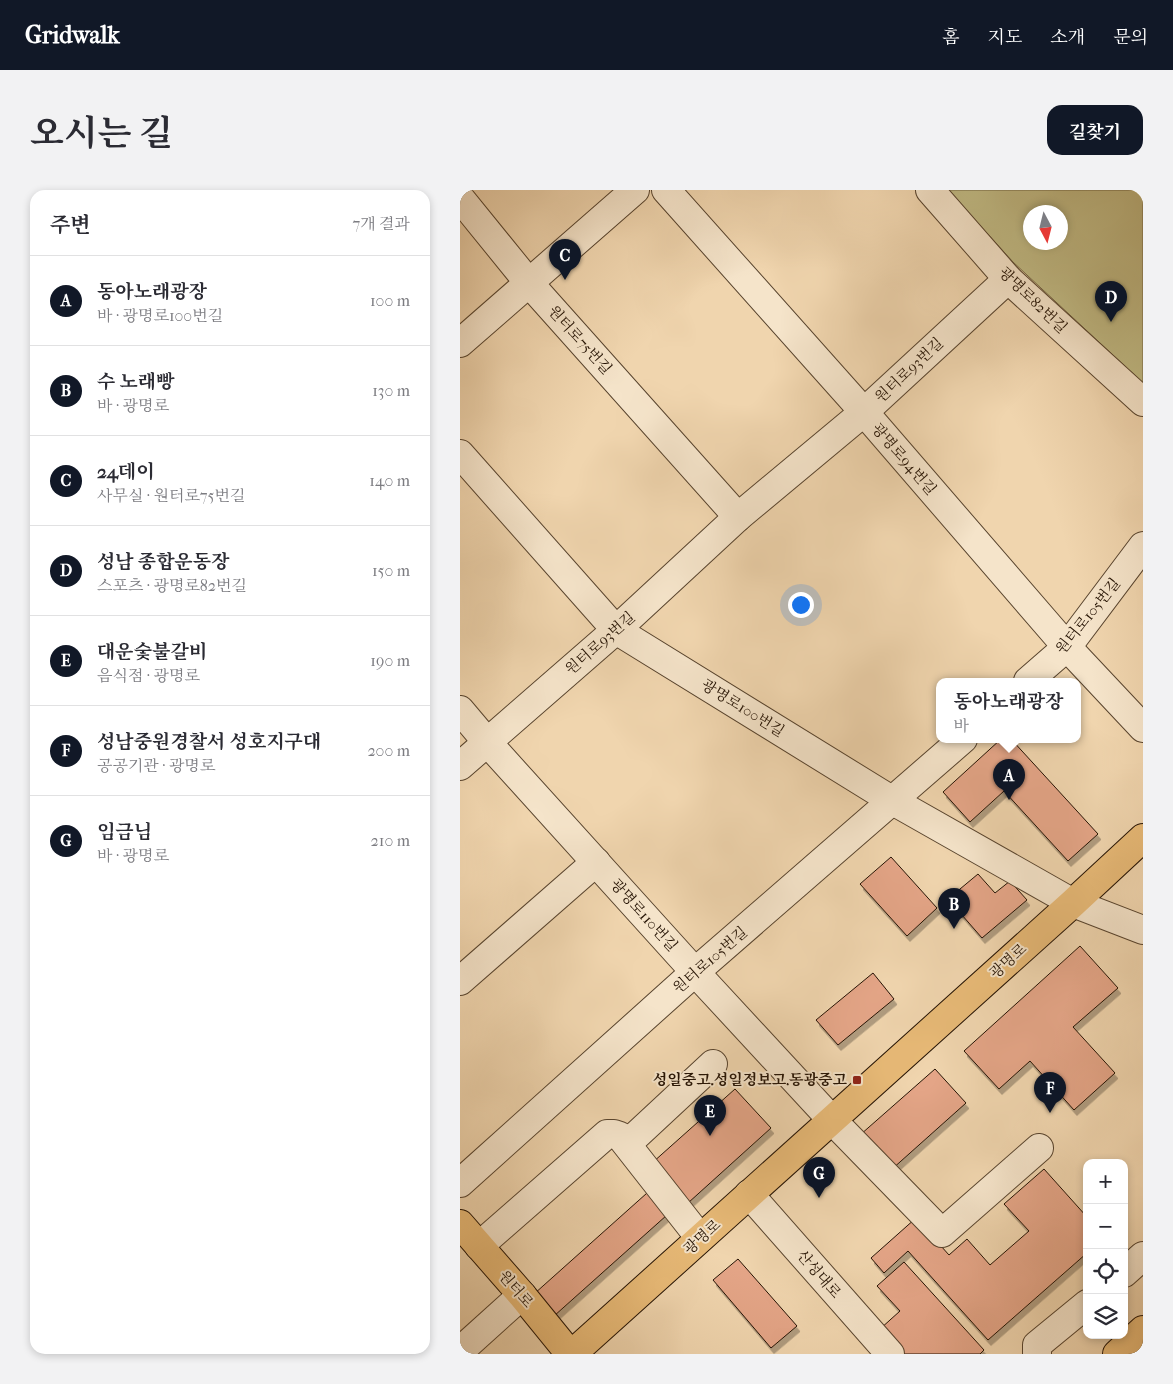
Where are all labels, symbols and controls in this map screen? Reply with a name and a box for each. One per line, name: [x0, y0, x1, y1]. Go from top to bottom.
text: Gridwalk: [25, 21, 120, 49]
text: 홈: [942, 27, 960, 48]
text: 지도: [988, 27, 1022, 48]
text: 소개: [1050, 27, 1085, 48]
text: 문의: [1113, 27, 1148, 48]
button: 길찾기: [1047, 105, 1143, 155]
text: 오시는 길: [30, 113, 173, 154]
north arrow: [1023, 205, 1068, 250]
text: 주변: [50, 213, 91, 237]
text: 7개 결과: [352, 214, 410, 233]
pin: C: [549, 239, 581, 280]
street label: 광명로82번길: [995, 263, 1071, 337]
text: 동아노래광장: [97, 281, 207, 303]
pin: D: [1095, 281, 1127, 322]
text: A: [61, 291, 71, 310]
text: 100 m: [370, 291, 410, 310]
street label: 원터로75번길: [544, 302, 616, 378]
text: 바 · 광명로100번길: [97, 306, 223, 325]
street label: 원터로93번길: [871, 334, 947, 406]
text: 수 노래빵: [97, 371, 175, 393]
text: B: [61, 381, 71, 400]
text: 130 m: [372, 381, 410, 400]
text: 바 · 광명로: [97, 396, 169, 415]
street label: 광명로94번길: [868, 419, 940, 499]
text: 24데이: [97, 461, 155, 483]
text: C: [61, 471, 71, 490]
text: 140 m: [369, 471, 410, 490]
text: 사무실 · 원터로75번길: [97, 486, 245, 505]
text: 성남 종합운동장: [97, 551, 230, 573]
text: D: [60, 561, 72, 580]
text: 150 m: [372, 561, 410, 580]
street label: 원터로105번길: [1052, 574, 1124, 658]
text: 스포츠 · 광명로82번길: [97, 576, 247, 595]
your location: [788, 592, 814, 618]
street label: 원터로93번길: [561, 608, 639, 678]
text: 대운숯불갈비: [97, 641, 207, 663]
text: E: [61, 651, 71, 670]
text: 190 m: [370, 651, 410, 670]
text: 음식점 · 광명로: [97, 666, 200, 685]
street label: 광명로100번길: [698, 675, 788, 741]
popup: [936, 678, 1081, 743]
text: 동아노래광장: [953, 691, 1064, 713]
text: 바: [953, 716, 969, 735]
text: 성남중원경찰서 성호지구대: [97, 731, 321, 753]
text: F: [62, 741, 70, 760]
text: 200 m: [367, 741, 410, 760]
text: 공공기관 · 광명로: [97, 756, 215, 775]
pin: A: [993, 759, 1025, 800]
text: 임금님: [97, 821, 152, 843]
text: G: [60, 831, 72, 850]
text: 210 m: [371, 831, 410, 850]
text: 바 · 광명로: [97, 846, 169, 865]
street label: 광명로110번길: [607, 875, 681, 955]
pin: B: [938, 888, 970, 929]
street label: 원터로105번길: [669, 923, 751, 997]
street label: 광명로: [986, 939, 1031, 982]
place label: 성일중고.성일정보고.동광중고: [653, 1071, 847, 1089]
pin: F: [1034, 1072, 1066, 1113]
marker: 성일중고.성일정보고.동광중고: [851, 1074, 863, 1086]
pin: E: [694, 1095, 726, 1136]
pin: G: [803, 1157, 835, 1198]
map controls: [1083, 1159, 1128, 1339]
button: +: [1083, 1159, 1128, 1204]
button: −: [1083, 1204, 1128, 1249]
street label: 광명로: [680, 1215, 725, 1258]
street label: 산성대로: [793, 1246, 845, 1302]
button: locate: [1083, 1249, 1128, 1294]
street label: 원터로: [495, 1267, 537, 1312]
button: layers: [1083, 1294, 1128, 1339]

